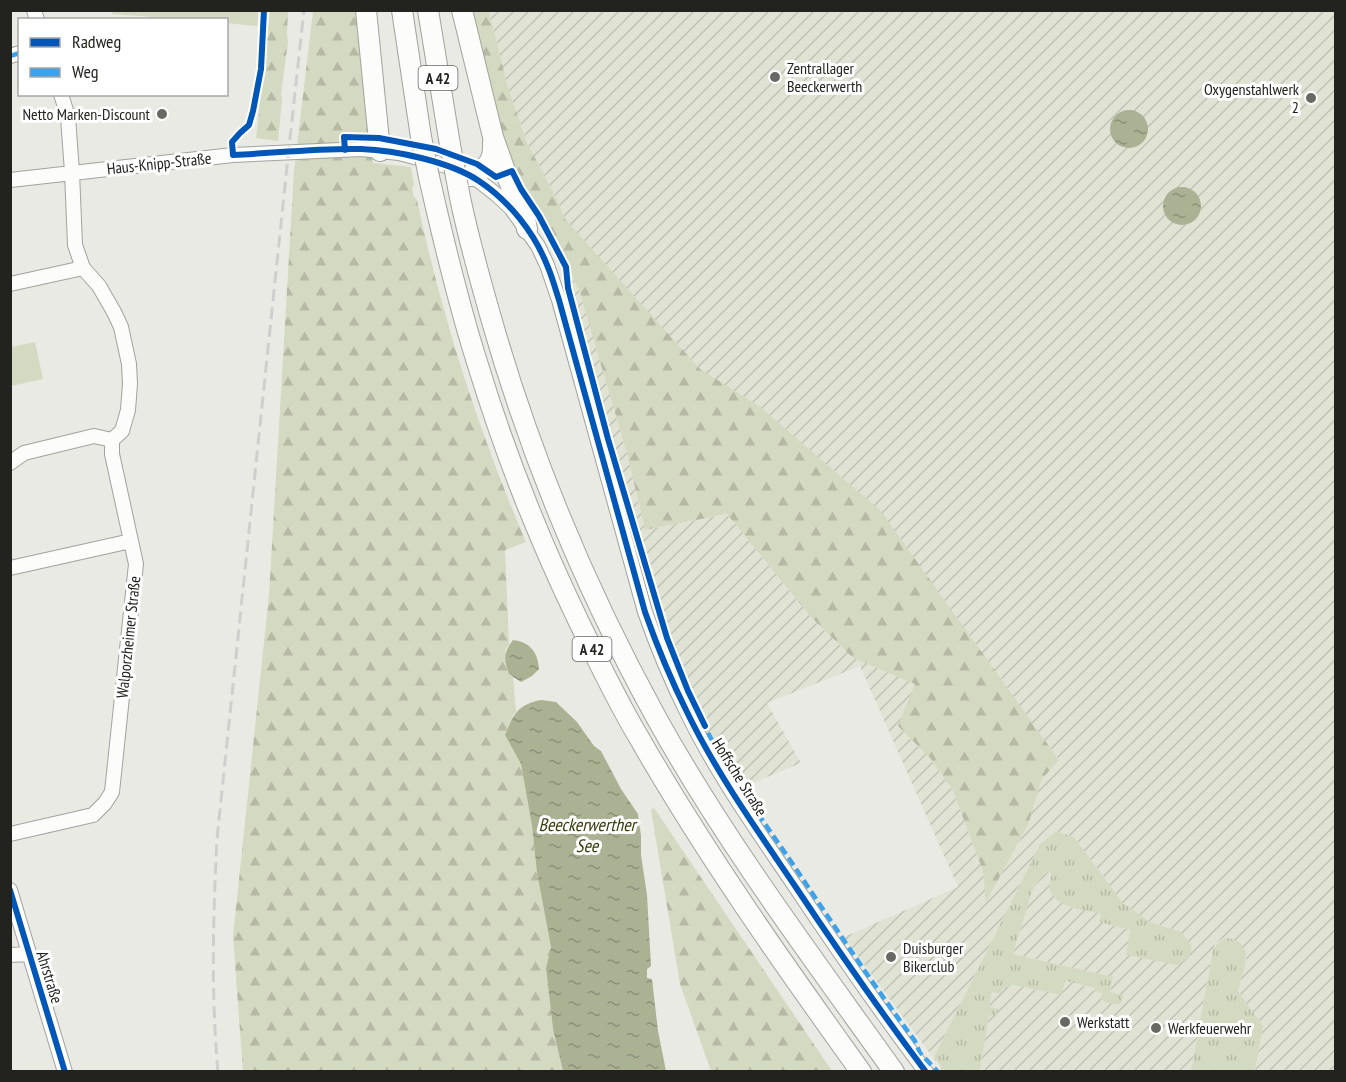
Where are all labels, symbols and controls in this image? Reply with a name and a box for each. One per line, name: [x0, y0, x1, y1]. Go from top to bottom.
legend: [18, 18, 228, 96]
text: Radweg: [72, 30, 121, 53]
place label: Zentrallager Beeckerwerth: [787, 58, 862, 96]
text: Weg: [72, 60, 99, 83]
road number: A 42: [418, 66, 458, 90]
marker: Zentrallager Beeckerwerth: [768, 70, 782, 84]
place label: Oxygenstahlwerk 2: [1204, 79, 1300, 117]
marker: Oxygenstahlwerk 2: [1304, 91, 1318, 105]
place label: Netto Marken-Discount: [23, 104, 151, 124]
marker: Netto Marken-Discount: [155, 107, 169, 121]
street label: Haus-Knipp-Straße: [106, 148, 212, 178]
street label: Walporzheimer Straße: [112, 575, 144, 699]
road number: A 42: [572, 637, 612, 661]
street label: Hoffsche Straße: [708, 734, 772, 820]
water label: Beeckerwerther See: [538, 813, 639, 857]
place label: Duisburger Bikerclub: [903, 938, 964, 976]
street label: Ahrstraße: [33, 948, 67, 1006]
marker: Duisburger Bikerclub: [884, 950, 898, 964]
place label: Werkstatt: [1077, 1012, 1130, 1032]
marker: Werkstatt: [1058, 1015, 1072, 1029]
place label: Werkfeuerwehr: [1168, 1018, 1252, 1038]
marker: Werkfeuerwehr: [1149, 1021, 1163, 1035]

